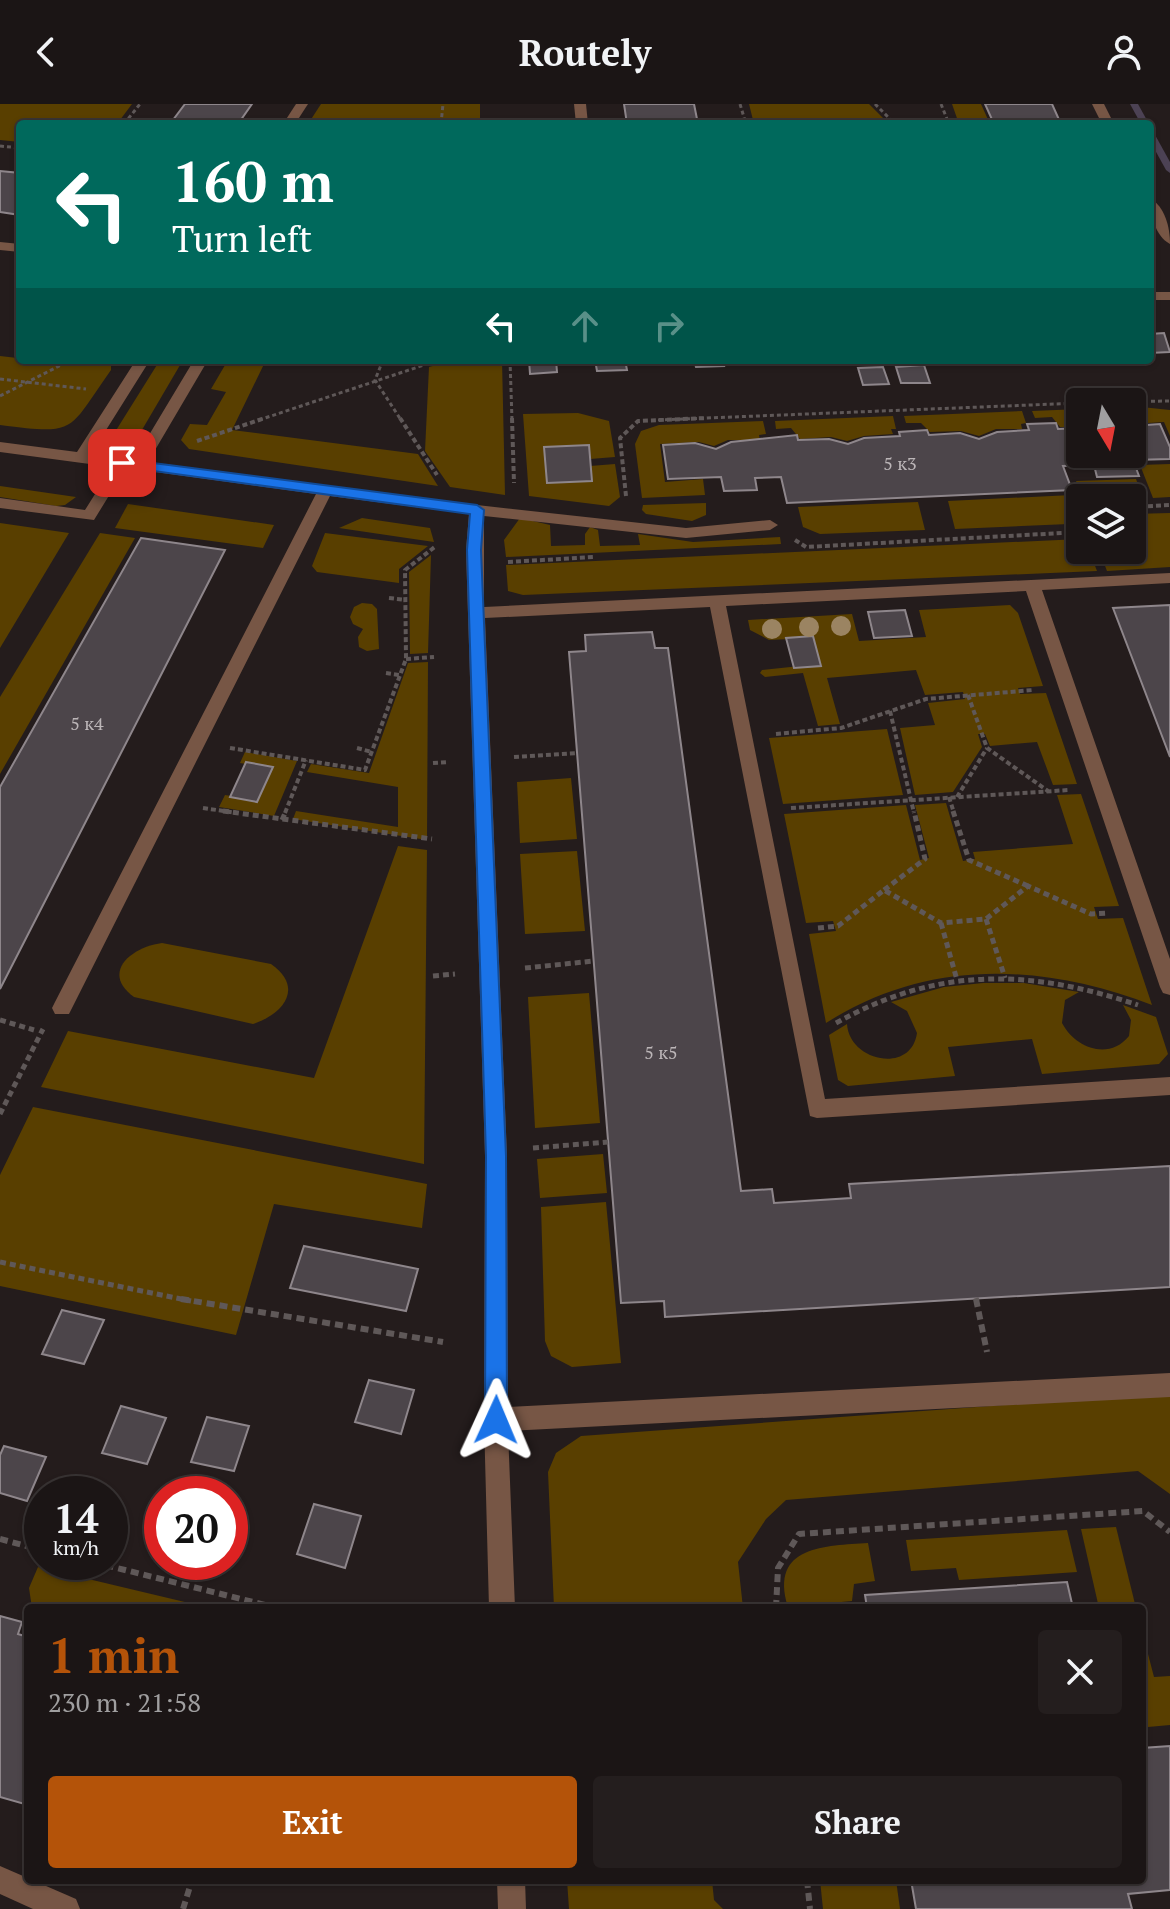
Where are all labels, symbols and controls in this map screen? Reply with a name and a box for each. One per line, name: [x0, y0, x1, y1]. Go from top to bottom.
text: Routely: [519, 29, 651, 76]
icon: back: [24, 30, 68, 74]
icon: person: [1102, 30, 1146, 74]
text: 160 m: [172, 144, 334, 218]
icon: left: [40, 152, 144, 256]
text: Turn left: [172, 215, 312, 262]
icon: left: [479, 304, 523, 348]
icon: ahead: [563, 304, 607, 348]
icon: right: [647, 304, 691, 348]
north arrow: [1066, 388, 1146, 468]
map controls: [1066, 388, 1146, 564]
pin: [88, 429, 156, 497]
icon: arrive: [100, 441, 144, 485]
house number: 5 к3: [883, 451, 917, 475]
button: layers: [1066, 484, 1146, 564]
house number: 5 к4: [70, 711, 104, 735]
house number: 5 к5: [644, 1040, 678, 1064]
position arrow: [454, 1378, 538, 1462]
speed limit sign: 20: [144, 1476, 248, 1580]
text: 14: [53, 1491, 99, 1544]
text: km/h: [53, 1534, 99, 1561]
text: 1 min: [48, 1623, 179, 1687]
button: close: [1038, 1630, 1122, 1714]
text: 230 m · 21:58: [48, 1685, 201, 1719]
button: Exit: [48, 1776, 577, 1868]
button: Share: [593, 1776, 1122, 1868]

